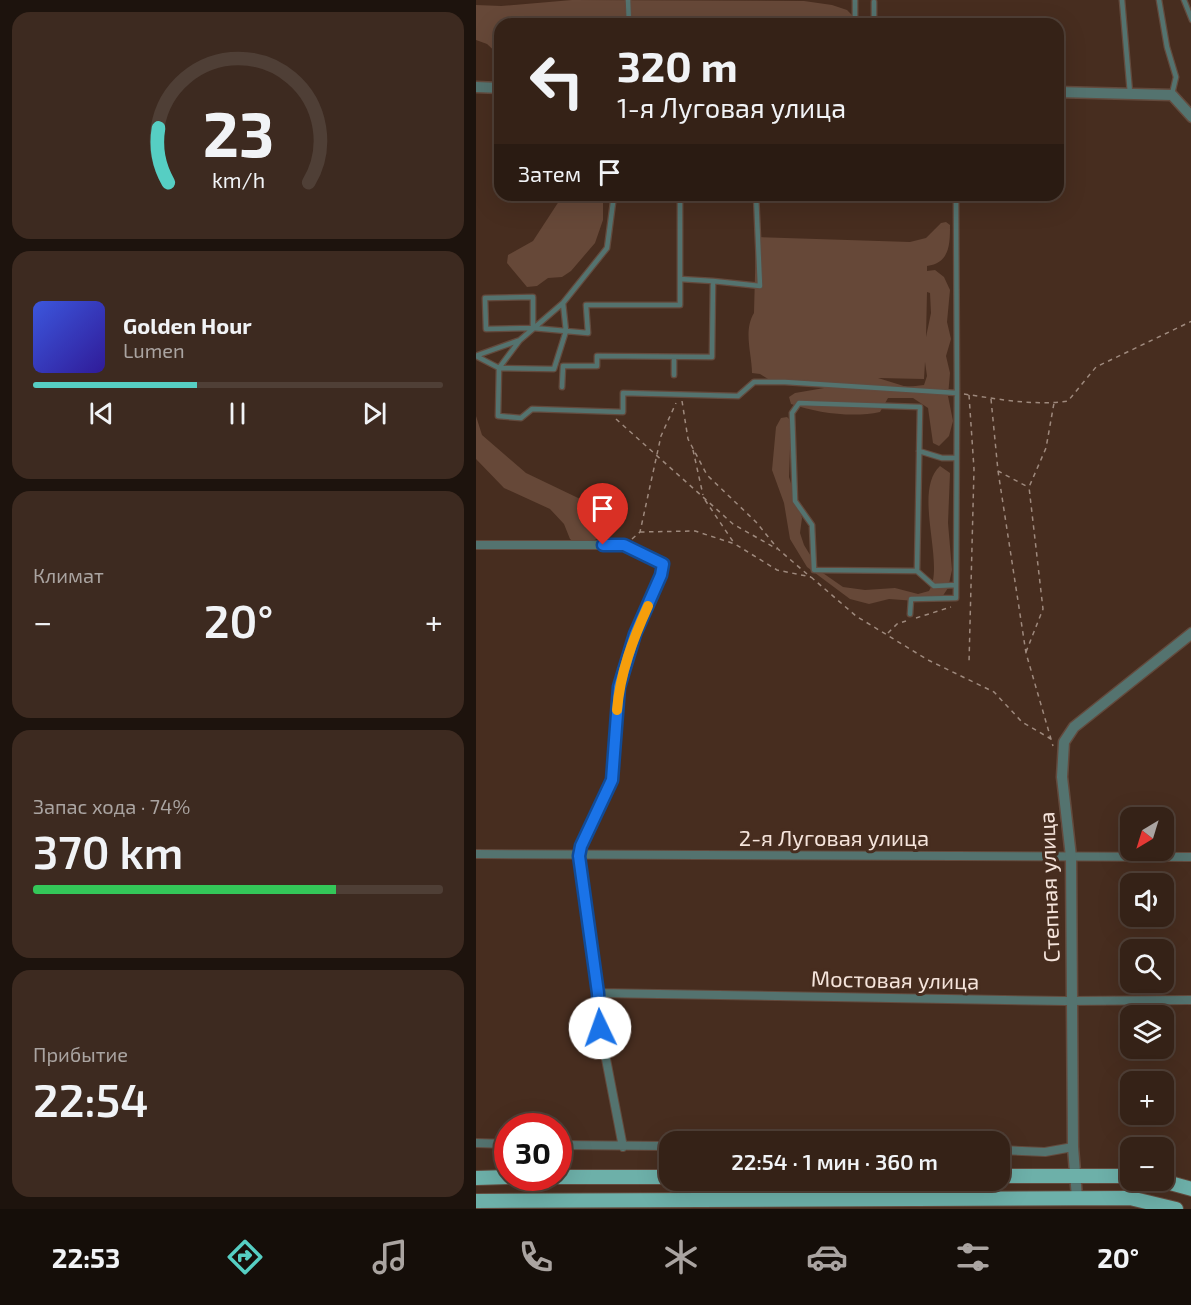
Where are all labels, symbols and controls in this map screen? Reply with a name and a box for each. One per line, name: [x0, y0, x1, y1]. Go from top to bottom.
text: 320 m: [617, 40, 738, 90]
icon: left: [518, 42, 596, 120]
text: 1-я Луговая улица: [617, 91, 846, 123]
text: 23: [202, 95, 274, 170]
icon: arrive: [593, 156, 626, 189]
text: Затем: [518, 160, 581, 186]
text: km/h: [211, 167, 265, 192]
text: Golden Hour: [123, 312, 252, 338]
text: Lumen: [123, 338, 185, 362]
icon: previous: [85, 397, 118, 430]
icon: pause: [221, 397, 254, 430]
icon: next: [358, 397, 391, 430]
pin: [577, 483, 628, 545]
icon: arrive: [586, 492, 619, 525]
text: Климат: [33, 563, 104, 587]
text: 20°: [204, 593, 273, 647]
text: −: [33, 601, 52, 641]
text: +: [425, 601, 443, 641]
text: Запас хода · 74%: [33, 794, 190, 818]
north arrow: [1120, 807, 1174, 861]
map controls: [1120, 807, 1174, 1191]
street label: Степная улица: [1032, 811, 1065, 963]
text: 370 km: [33, 824, 183, 878]
street label: 2-я Луговая улица: [739, 824, 929, 851]
button: sound: [1120, 873, 1174, 927]
button: search: [1120, 939, 1174, 993]
street label: Мостовая улица: [811, 965, 979, 994]
position arrow: [568, 996, 632, 1060]
button: layers: [1120, 1005, 1174, 1059]
text: Прибытие: [33, 1042, 128, 1066]
button: +: [1120, 1071, 1174, 1125]
text: 22:54: [33, 1072, 149, 1126]
speed limit sign: 30: [494, 1113, 572, 1191]
button: −: [1120, 1137, 1174, 1191]
text: 22:54 · 1 мин · 360 m: [731, 1148, 938, 1174]
icon: directions: [224, 1236, 266, 1278]
icon: music: [369, 1236, 411, 1278]
icon: phone: [515, 1236, 557, 1278]
icon: climate: [660, 1236, 702, 1278]
icon: car: [806, 1236, 848, 1278]
icon: filters: [952, 1236, 994, 1278]
text: 22:53: [52, 1241, 120, 1273]
text: 20°: [1097, 1241, 1139, 1273]

